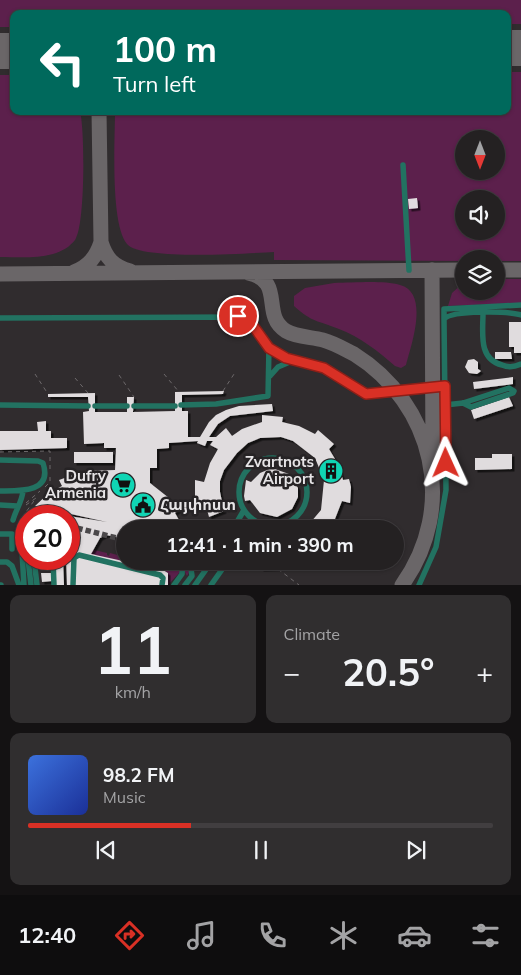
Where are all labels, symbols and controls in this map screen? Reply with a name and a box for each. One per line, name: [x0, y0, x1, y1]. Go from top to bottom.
text: 100 m: [113, 27, 217, 71]
icon: left: [30, 30, 95, 95]
text: Turn left: [113, 70, 196, 98]
north arrow: [455, 130, 505, 180]
map controls: [455, 130, 505, 300]
button: sound: [455, 190, 505, 240]
button: layers: [455, 250, 505, 300]
pin: [217, 295, 259, 337]
icon: arrive: [224, 302, 252, 330]
position arrow: [419, 436, 471, 488]
place label: Zvartnots Airport: [245, 452, 314, 488]
building icon: Zvartnots Airport: [318, 458, 344, 484]
place label: Dufry Armenia: [45, 466, 107, 502]
supermarket icon: Dufry Armenia: [110, 472, 136, 498]
public building icon: Հայփոստ: [130, 492, 156, 518]
place label: Հայփոստ: [160, 495, 236, 514]
speed limit sign: 20: [15, 505, 80, 570]
text: 12:41 · 1 min · 390 m: [166, 533, 354, 557]
text: 11: [94, 609, 172, 690]
text: Climate: [284, 624, 340, 644]
text: 20.5°: [342, 648, 434, 696]
text: −: [284, 655, 300, 690]
text: +: [476, 655, 493, 690]
text: km/h: [115, 682, 151, 702]
text: 98.2 FM: [103, 763, 175, 787]
text: Music: [103, 787, 146, 807]
icon: previous: [92, 836, 120, 864]
icon: pause: [247, 836, 275, 864]
icon: next: [402, 836, 430, 864]
icon: directions: [112, 918, 147, 953]
icon: music: [184, 918, 219, 953]
icon: phone: [255, 918, 290, 953]
icon: climate: [326, 918, 361, 953]
icon: car: [397, 918, 432, 953]
icon: filters: [468, 918, 503, 953]
text: 12:40: [18, 921, 76, 949]

